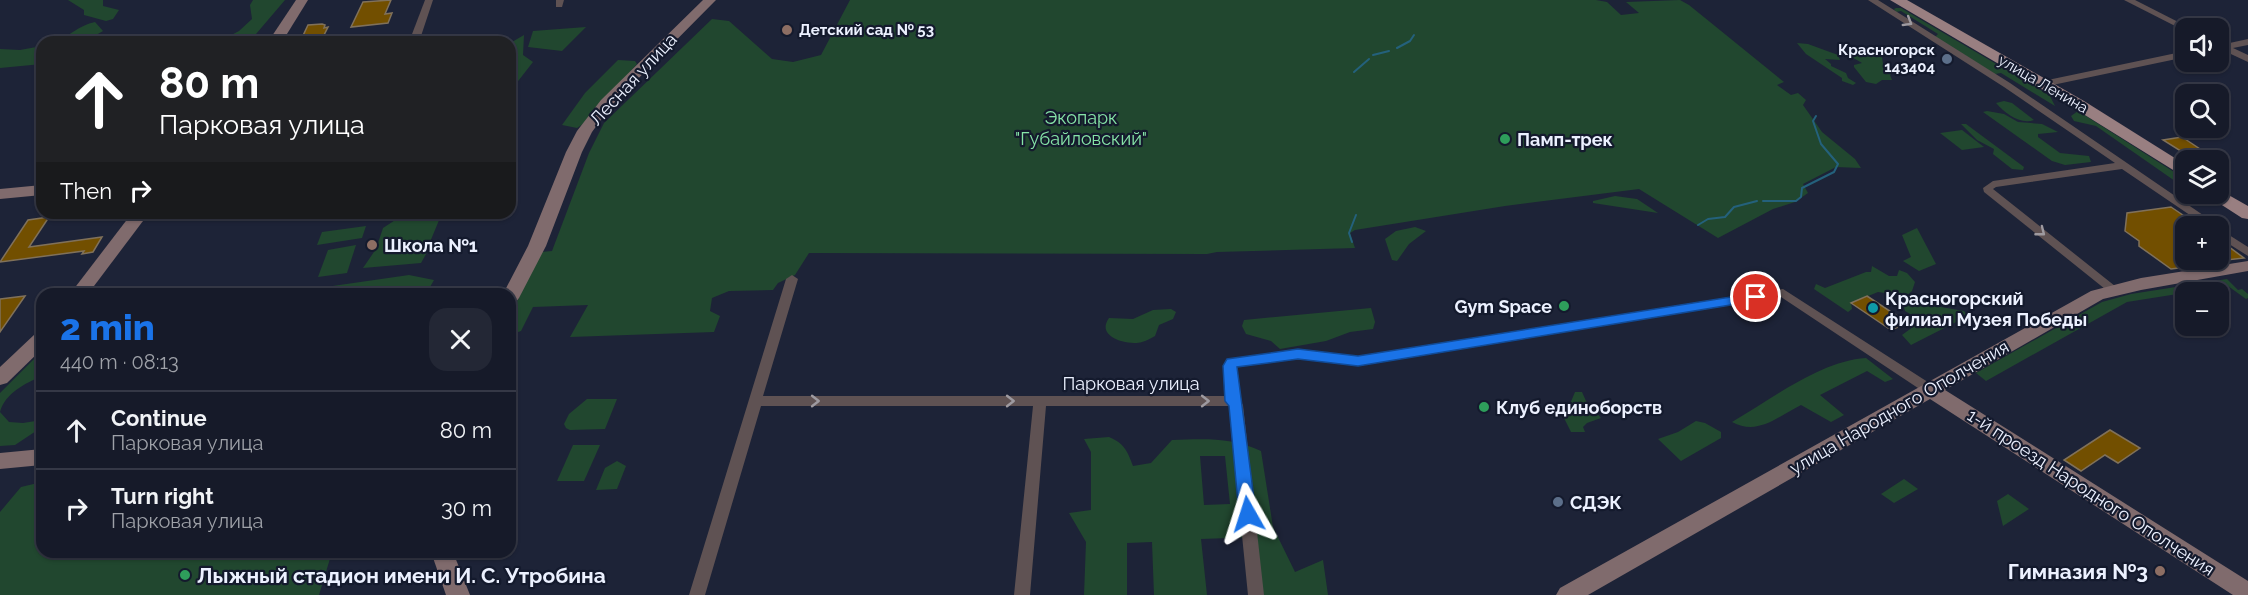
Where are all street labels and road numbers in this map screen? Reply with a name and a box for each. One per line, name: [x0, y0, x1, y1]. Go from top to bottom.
street label: Лесная улица: [585, 29, 681, 129]
street label: улица Ленина: [1995, 51, 2091, 117]
street label: улица Народного Ополчения: [1786, 336, 2012, 478]
street label: Парковая улица: [1062, 373, 1200, 394]
street label: 1-й проезд Народного Ополчения: [1964, 404, 2218, 580]

